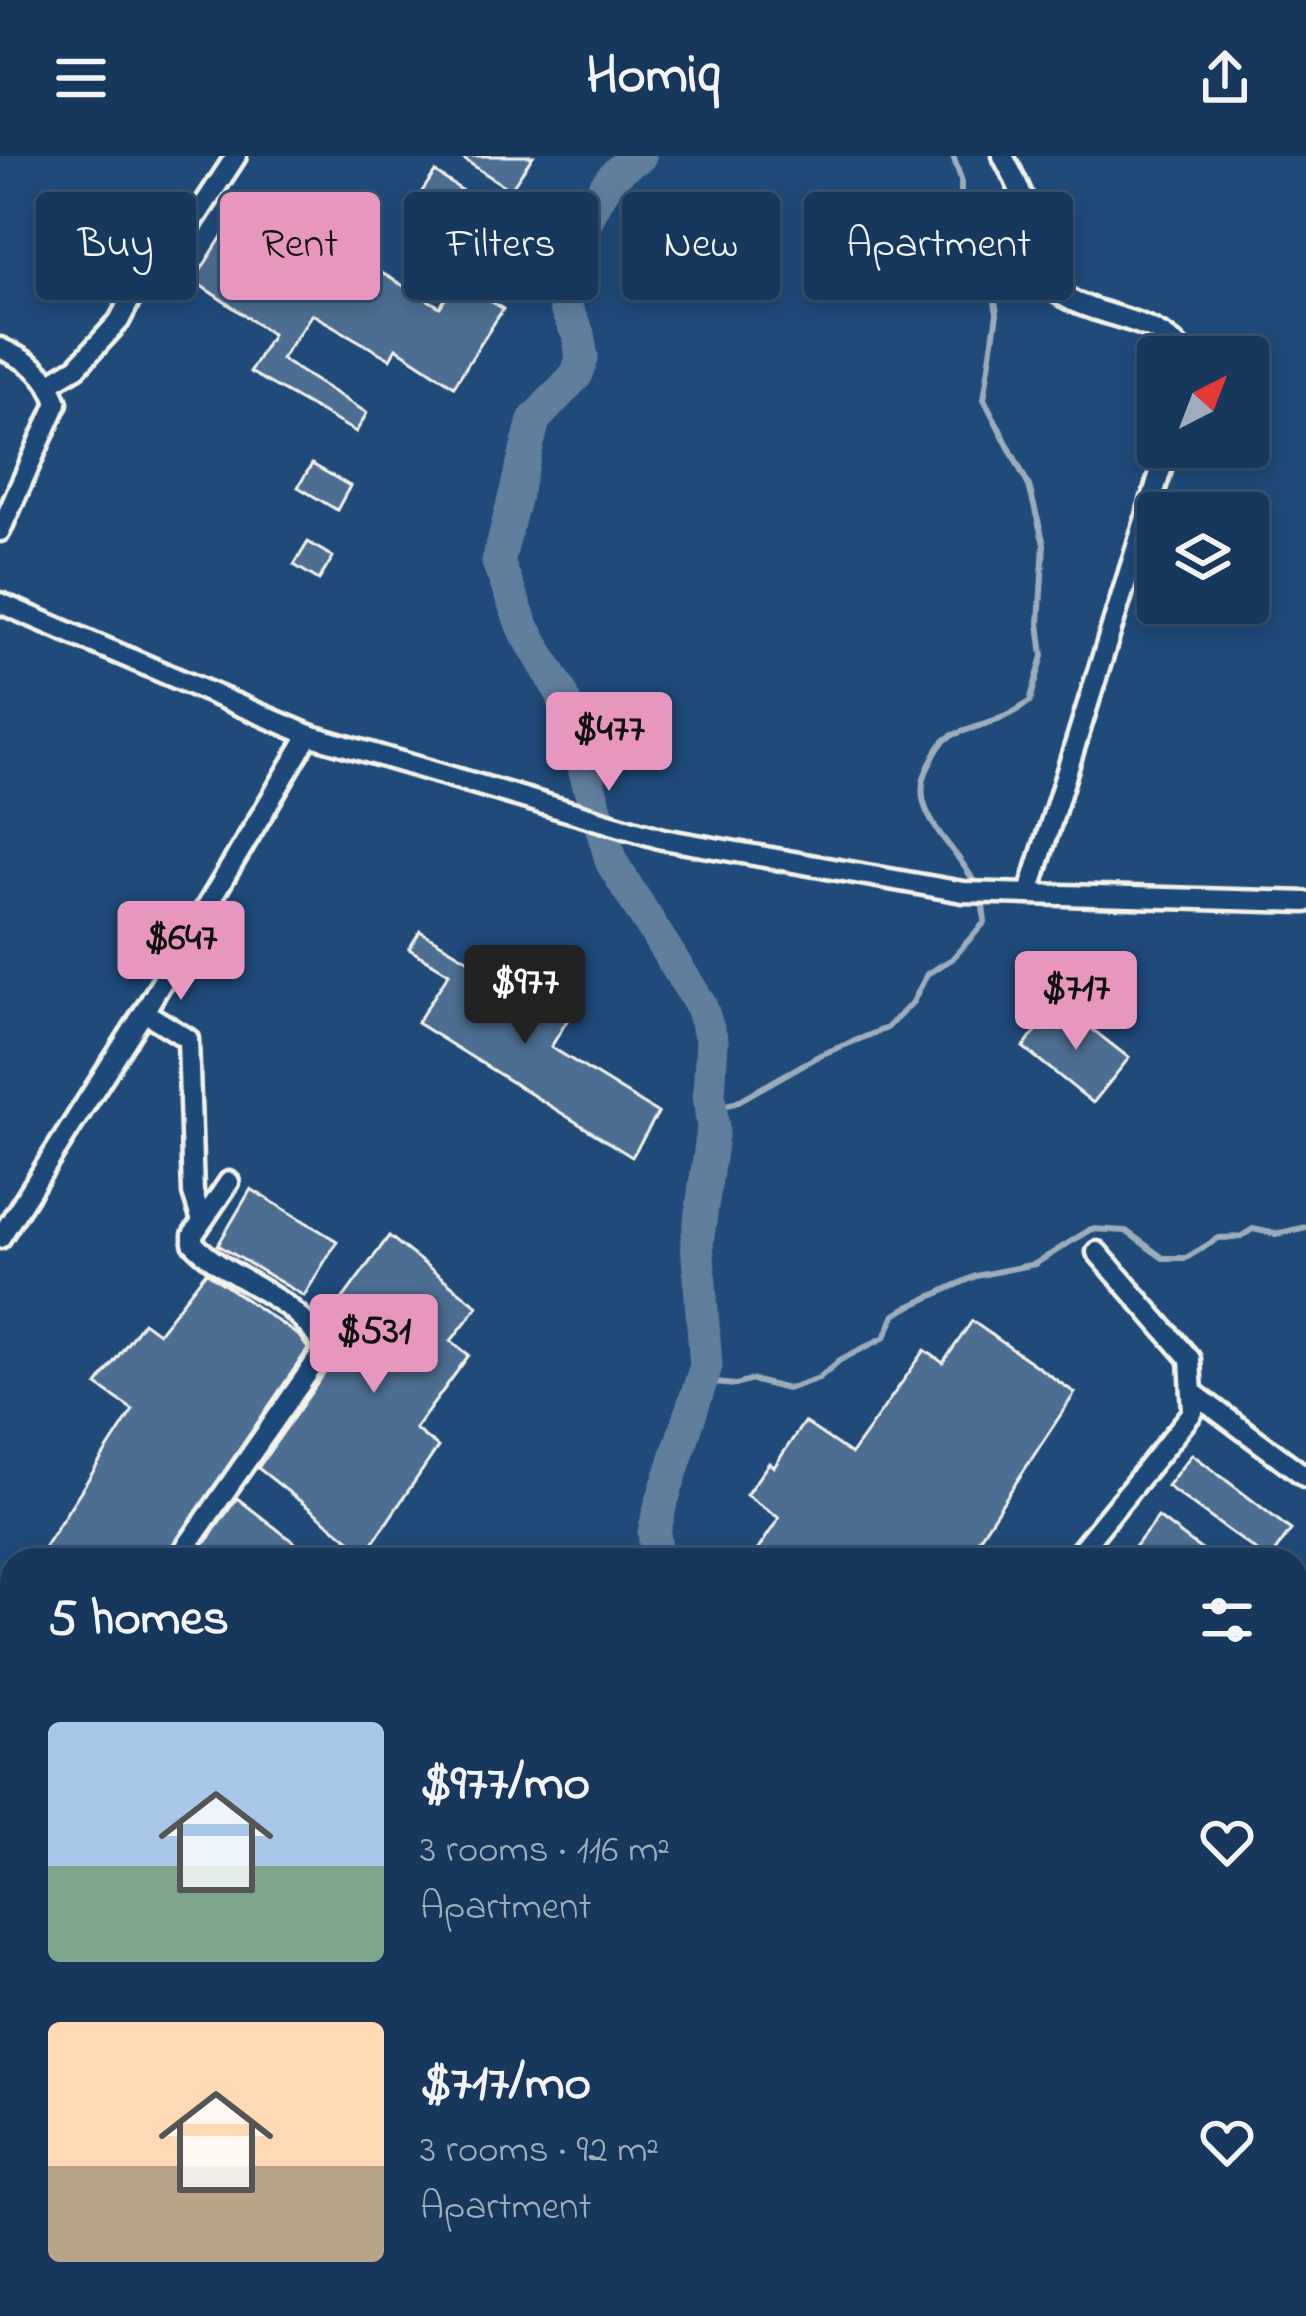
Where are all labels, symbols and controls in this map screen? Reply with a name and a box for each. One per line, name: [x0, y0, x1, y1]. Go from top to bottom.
text: Homiq: [586, 39, 720, 117]
icon: menu: [48, 45, 114, 111]
icon: share: [1192, 45, 1258, 111]
chip: Buy: [36, 192, 196, 300]
chip: Rent: [220, 192, 380, 300]
chip: Filters: [404, 192, 598, 300]
chip: New: [622, 192, 780, 300]
chip: Apartment: [804, 192, 1073, 300]
north arrow: [1137, 336, 1269, 468]
map controls: [1137, 336, 1269, 624]
button: layers: [1137, 492, 1269, 624]
pin: $477: [538, 692, 680, 794]
text: $477: [573, 702, 645, 759]
pin: $647: [110, 901, 252, 1003]
text: $647: [145, 911, 217, 968]
pin: $977: [454, 945, 596, 1047]
pin: $717: [1005, 951, 1147, 1053]
text: $977: [491, 955, 559, 1012]
text: $717: [1042, 961, 1110, 1018]
pin: $531: [303, 1294, 445, 1396]
text: $531: [337, 1304, 411, 1361]
text: 5 homes: [48, 1583, 229, 1658]
icon: filters: [1194, 1587, 1260, 1653]
text: $977/mo: [420, 1748, 590, 1823]
icon: home: [144, 1770, 288, 1914]
icon: heart: [1194, 1809, 1260, 1875]
text: 3 rooms · 116 m²: [420, 1823, 670, 1880]
text: Apartment: [420, 1880, 592, 1937]
text: $717/mo: [420, 2048, 591, 2123]
icon: home: [144, 2070, 288, 2214]
icon: heart: [1194, 2109, 1260, 2175]
text: 3 rooms · 92 m²: [420, 2123, 659, 2180]
text: Apartment: [420, 2180, 592, 2237]

